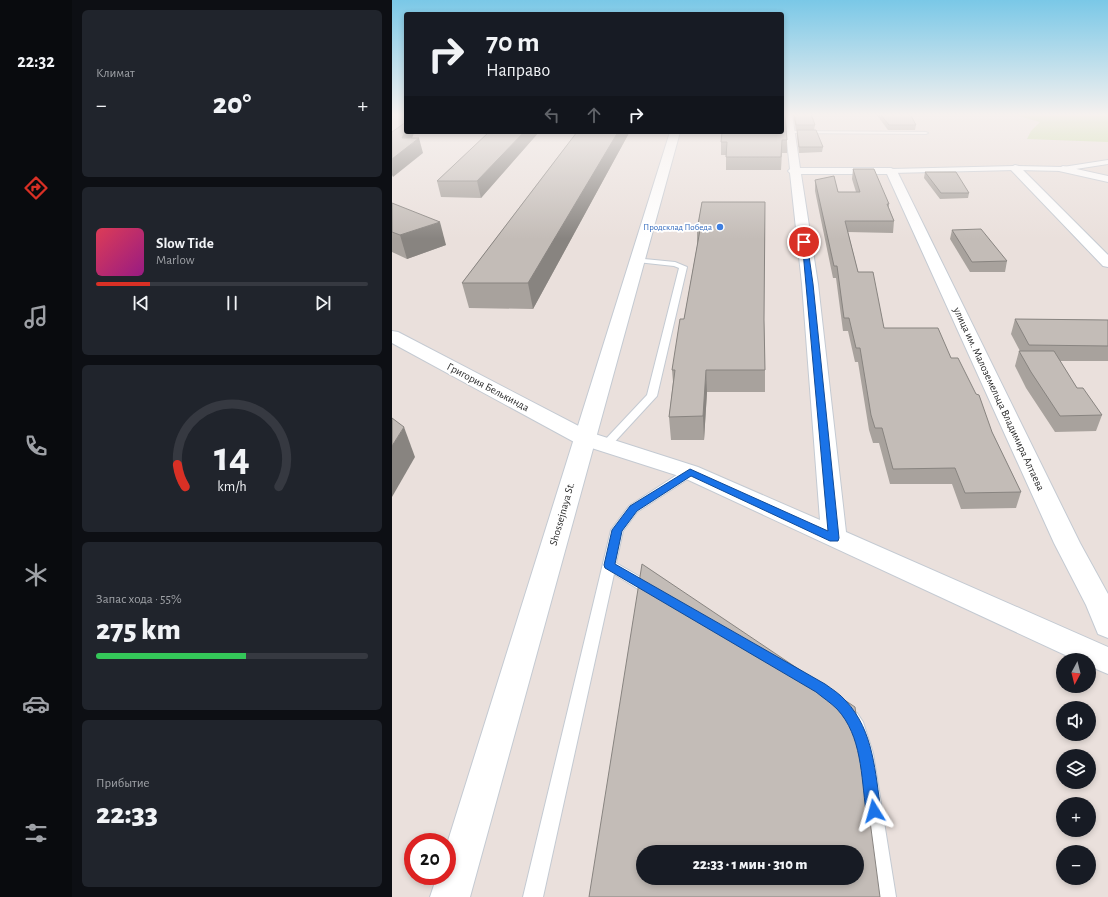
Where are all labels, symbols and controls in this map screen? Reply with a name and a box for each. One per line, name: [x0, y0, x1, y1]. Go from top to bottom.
icon: right: [420, 28, 472, 80]
text: 70 m: [486, 29, 540, 57]
text: 22:32: [17, 53, 55, 71]
text: Направо: [486, 62, 550, 80]
text: Климат: [96, 67, 135, 80]
text: 20°: [213, 89, 251, 119]
text: −: [96, 94, 107, 116]
text: +: [357, 94, 368, 116]
icon: left: [541, 104, 563, 126]
icon: ahead: [583, 104, 605, 126]
icon: right: [625, 104, 647, 126]
icon: directions: [22, 174, 50, 202]
marker: Продсклад Победа: [715, 222, 725, 232]
place label: Продсклад Победа: [643, 223, 712, 232]
pin: [787, 225, 821, 259]
icon: arrive: [793, 231, 815, 253]
text: Slow Tide: [156, 236, 214, 251]
text: Marlow: [156, 254, 194, 267]
icon: previous: [130, 292, 152, 314]
icon: pause: [221, 292, 243, 314]
icon: next: [312, 292, 334, 314]
icon: music: [22, 303, 50, 331]
street label: улица им. Малоземельца Владимира Алтаева: [951, 305, 1046, 492]
street label: Григория Белькинда: [445, 361, 531, 413]
icon: phone: [22, 432, 50, 460]
text: 14: [214, 436, 250, 477]
text: km/h: [217, 479, 247, 493]
street label: Shossejnaya St.: [548, 481, 576, 547]
icon: climate: [22, 561, 50, 589]
text: Запас хода · 55%: [96, 593, 182, 606]
text: 275 km: [96, 615, 181, 645]
north arrow: [1056, 653, 1096, 693]
map controls: [1056, 653, 1096, 885]
icon: car: [22, 690, 50, 718]
button: sound: [1056, 701, 1096, 741]
button: layers: [1056, 749, 1096, 789]
text: Прибытие: [96, 777, 150, 790]
position arrow: [853, 790, 895, 832]
button: +: [1056, 797, 1096, 837]
text: 22:33: [96, 799, 158, 829]
icon: filters: [22, 819, 50, 847]
speed limit sign: 20: [404, 833, 456, 885]
button: −: [1056, 845, 1096, 885]
text: 22:33 · 1 мин · 310 m: [693, 857, 807, 872]

